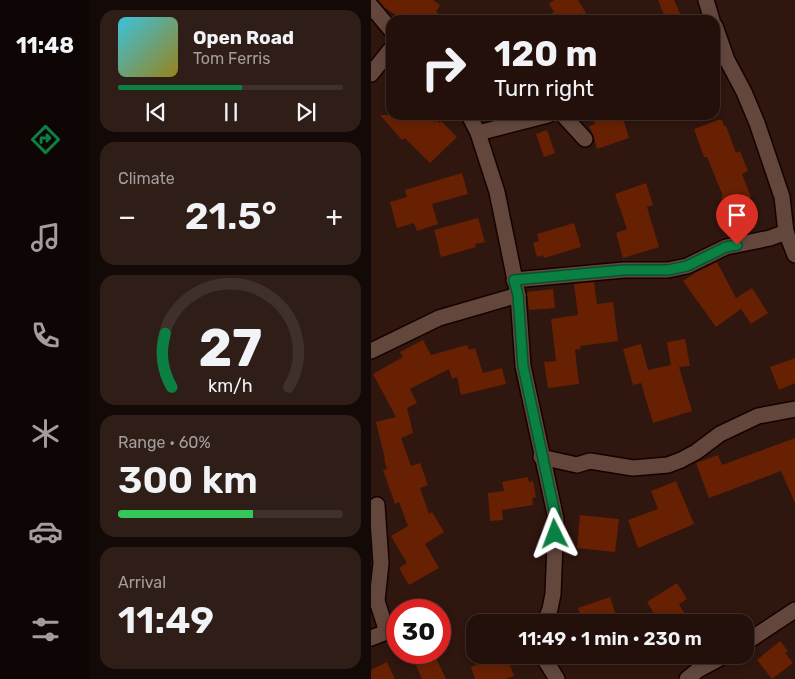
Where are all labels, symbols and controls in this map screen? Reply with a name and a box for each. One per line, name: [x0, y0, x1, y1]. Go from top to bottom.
text: Open Road: [193, 26, 294, 49]
text: 11:48: [16, 32, 74, 59]
text: 120 m: [494, 33, 597, 75]
icon: right: [411, 35, 476, 100]
text: Tom Ferris: [193, 49, 270, 68]
text: Turn right: [494, 75, 594, 102]
icon: previous: [142, 98, 170, 126]
icon: pause: [217, 98, 245, 126]
icon: next: [292, 98, 320, 126]
icon: directions: [28, 122, 63, 157]
text: Climate: [118, 169, 175, 188]
text: 21.5°: [185, 193, 277, 239]
pin: [716, 194, 758, 245]
text: −: [118, 200, 136, 233]
text: +: [326, 200, 343, 233]
icon: arrive: [723, 201, 751, 229]
icon: music: [28, 220, 63, 255]
text: 27: [199, 317, 262, 379]
icon: phone: [28, 318, 63, 353]
text: km/h: [208, 375, 253, 396]
icon: climate: [28, 416, 63, 451]
text: Range · 60%: [118, 433, 211, 452]
text: 300 km: [118, 457, 258, 503]
position arrow: [528, 507, 580, 559]
icon: car: [28, 514, 63, 549]
text: Arrival: [118, 573, 166, 592]
text: 11:49: [118, 597, 214, 643]
speed limit sign: 30: [386, 599, 451, 664]
icon: filters: [28, 612, 63, 647]
text: 11:49 · 1 min · 230 m: [518, 627, 702, 650]

